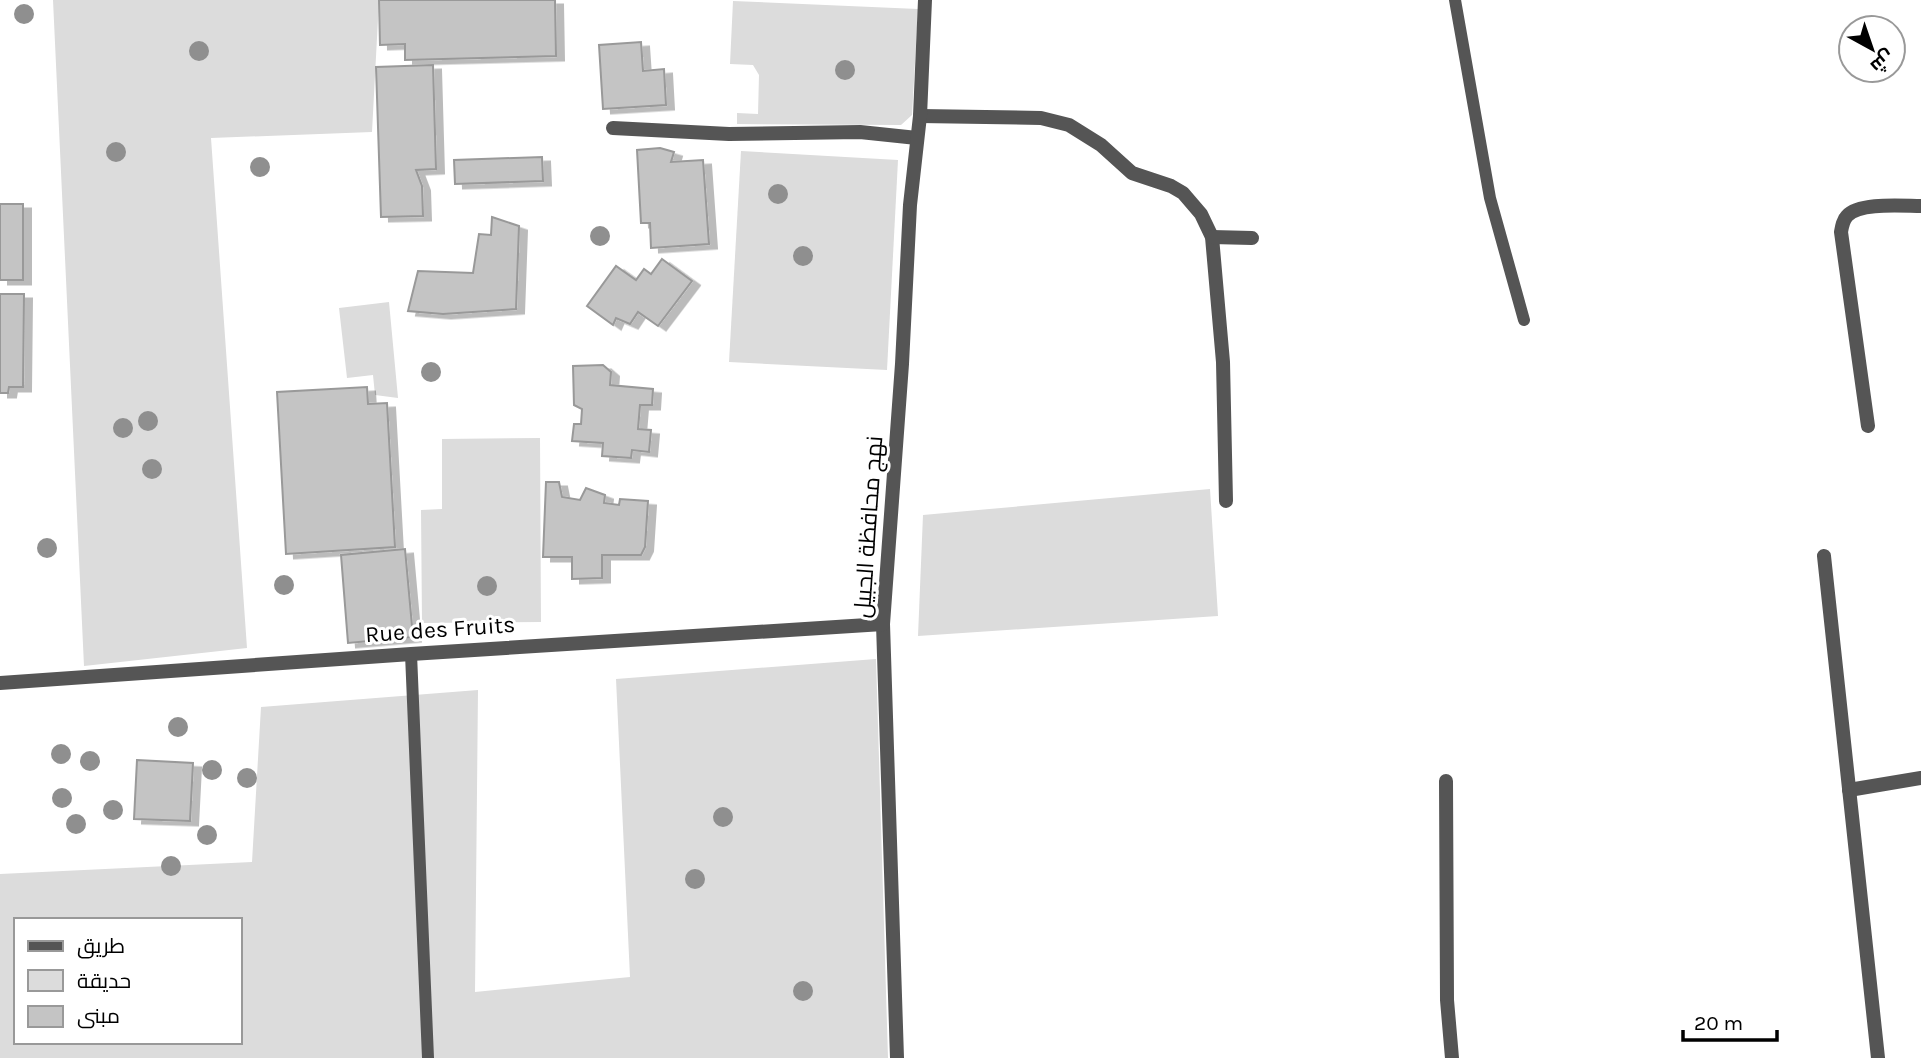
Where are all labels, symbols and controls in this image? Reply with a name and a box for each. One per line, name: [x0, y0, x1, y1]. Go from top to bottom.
north arrow: [1837, 14, 1907, 84]
text: ش: [1866, 45, 1899, 78]
street label: نهج محافظة الجبيل: [849, 435, 890, 619]
street label: Rue des Fruits: [364, 611, 516, 648]
legend: [14, 918, 242, 1044]
text: طريق: [77, 934, 125, 959]
text: حديقة: [77, 969, 131, 993]
scale bar: [1683, 998, 1778, 1042]
text: مبنى: [77, 1004, 120, 1029]
text: 20 m: [1694, 1011, 1743, 1035]

